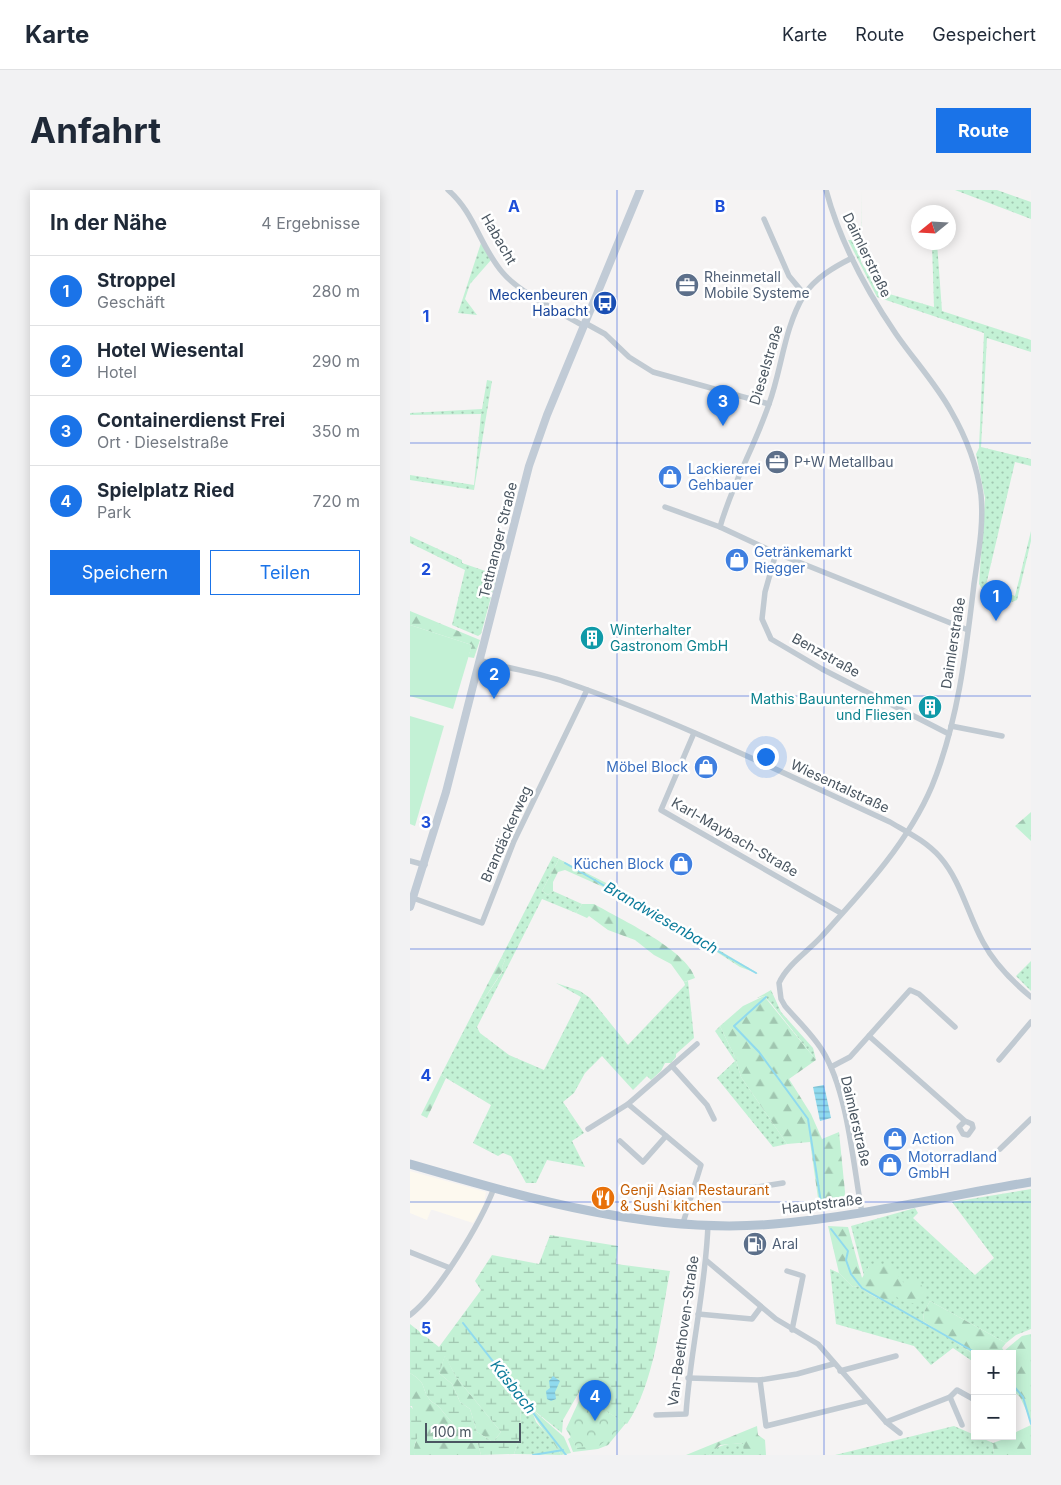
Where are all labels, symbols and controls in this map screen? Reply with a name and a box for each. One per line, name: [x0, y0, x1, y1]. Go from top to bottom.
text: Karte: [25, 20, 89, 49]
text: Karte: [782, 24, 827, 45]
text: Route: [855, 24, 904, 45]
text: Gespeichert: [932, 24, 1036, 45]
button: Route: [936, 108, 1031, 153]
text: Anfahrt: [30, 109, 161, 151]
text: A: [508, 196, 520, 216]
text: B: [715, 196, 725, 216]
north arrow: [911, 205, 956, 250]
text: In der Nähe: [50, 210, 167, 235]
street label: Habacht: [478, 210, 521, 267]
street label: Daimlerstraße: [840, 210, 895, 300]
text: 4 Ergebnisse: [261, 213, 360, 233]
place label: Rheinmetall Mobile Systeme: [704, 268, 810, 301]
text: Stroppel: [97, 269, 176, 292]
office icon: Rheinmetall Mobile Systeme: [674, 272, 700, 298]
text: 1: [63, 281, 69, 301]
text: 280 m: [312, 281, 360, 301]
place label: Meckenbeuren Habacht: [489, 286, 588, 319]
bus stop icon: Meckenbeuren Habacht: [592, 290, 618, 316]
text: Geschäft: [97, 292, 165, 312]
text: 1: [423, 306, 429, 326]
street label: Dieselstraße: [745, 323, 786, 407]
text: Hotel Wiesental: [97, 339, 244, 362]
text: 2: [61, 351, 71, 371]
text: 290 m: [312, 351, 360, 371]
text: Hotel: [97, 362, 137, 382]
pin: 3: [707, 385, 739, 426]
text: Containerdienst Frei: [97, 409, 285, 432]
text: 3: [61, 421, 71, 441]
text: 350 m: [312, 421, 360, 441]
text: Ort · Dieselstraße: [97, 432, 229, 452]
office icon: P+W Metallbau: [764, 449, 790, 475]
place label: P+W Metallbau: [794, 453, 894, 470]
place label: Lackiererei Gehbauer: [688, 460, 761, 493]
shop icon: Lackiererei Gehbauer: [657, 464, 683, 490]
text: Spielplatz Ried: [97, 479, 234, 502]
street label: Tettnanger Straße: [475, 480, 520, 600]
text: 4: [61, 491, 71, 511]
text: 720 m: [313, 491, 360, 511]
text: Park: [97, 502, 131, 522]
place label: Getränkemarkt Riegger: [754, 543, 852, 576]
shop icon: Getränkemarkt Riegger: [724, 547, 750, 573]
button: Speichern: [50, 550, 200, 595]
button: Teilen: [210, 550, 360, 595]
text: 2: [421, 559, 431, 579]
pin: 1: [980, 580, 1012, 621]
street label: Daimlerstraße: [937, 596, 968, 690]
place label: Winterhalter Gastronom GmbH: [610, 621, 728, 654]
building icon: Winterhalter Gastronom GmbH: [579, 625, 605, 651]
street label: Benzstraße: [789, 629, 863, 680]
pin: 2: [478, 658, 510, 699]
place label: Mathis Bauunternehmen und Fliesen: [751, 690, 912, 723]
building icon: Mathis Bauunternehmen und Fliesen: [917, 694, 943, 720]
your location: [753, 744, 779, 770]
shop icon: Möbel Block: [693, 754, 719, 780]
street label: Wiesentalstraße: [788, 755, 892, 816]
place label: Möbel Block: [606, 758, 688, 775]
street label: Brandäckerweg: [477, 783, 534, 885]
street label: Karl-Maybach-Straße: [669, 793, 802, 880]
text: 3: [421, 812, 431, 832]
shop icon: Küchen Block: [668, 851, 694, 877]
place label: Küchen Block: [574, 855, 664, 872]
water label: Brandwiesenbach: [601, 877, 722, 958]
text: 4: [421, 1065, 432, 1085]
street label: Daimlerstraße: [838, 1074, 875, 1168]
shop icon: Action: [882, 1126, 908, 1152]
place label: Action: [912, 1130, 954, 1147]
place label: Motorradland GmbH: [908, 1148, 997, 1181]
shop icon: Motorradland GmbH: [877, 1152, 903, 1178]
place label: Genji Asian Restaurant & Sushi kitchen: [620, 1181, 770, 1214]
restaurant icon: Genji Asian Restaurant & Sushi kitchen: [590, 1185, 616, 1211]
street label: Hauptstraße: [780, 1190, 863, 1217]
fuel station icon: Aral: [742, 1231, 768, 1257]
place label: Aral: [772, 1235, 798, 1252]
street label: Van-Beethoven-Straße: [664, 1255, 701, 1407]
text: 5: [421, 1318, 431, 1338]
map controls: [971, 1350, 1016, 1440]
button: +: [971, 1350, 1016, 1395]
water label: Käsbach: [487, 1356, 540, 1417]
pin: 4: [579, 1380, 611, 1421]
button: −: [971, 1395, 1016, 1440]
scale bar: [425, 1420, 521, 1443]
text: 100 m: [432, 1423, 472, 1440]

